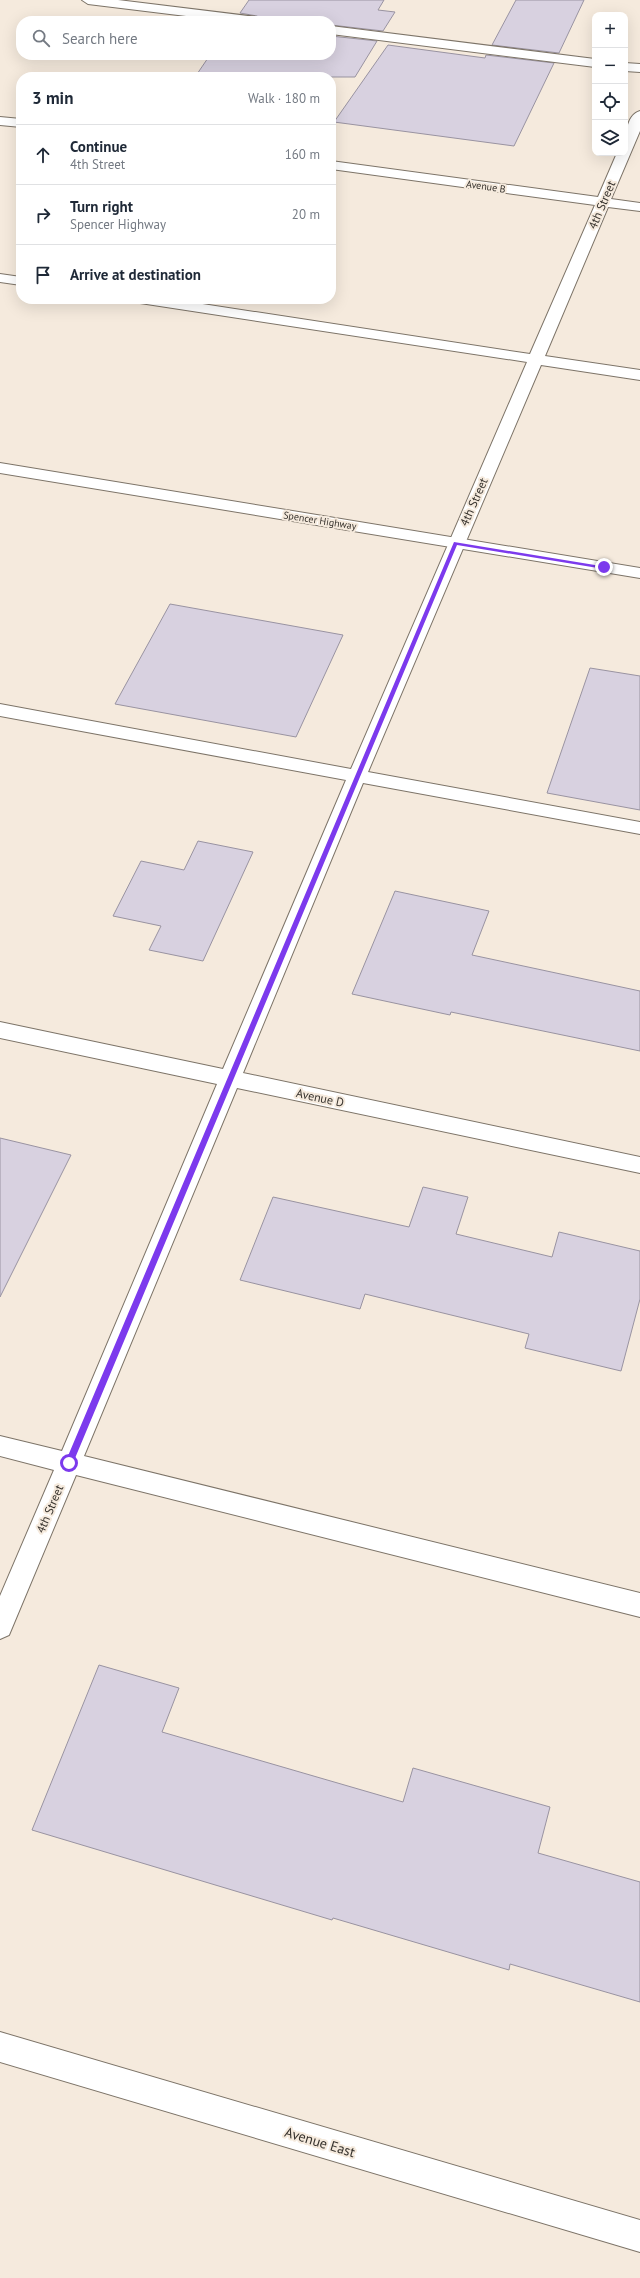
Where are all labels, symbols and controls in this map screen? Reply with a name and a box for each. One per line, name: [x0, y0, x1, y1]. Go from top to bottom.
map controls: [592, 12, 628, 156]
button: +: [592, 12, 628, 48]
search box: [16, 16, 336, 60]
icon: search: [30, 27, 52, 49]
text: Search here: [62, 29, 138, 48]
button: −: [592, 48, 628, 84]
button: locate: [592, 84, 628, 120]
text: 3 min: [32, 87, 73, 109]
text: Walk · 180 m: [248, 90, 320, 107]
button: layers: [592, 120, 628, 156]
text: Continue: [70, 137, 127, 156]
icon: ahead: [32, 144, 54, 166]
text: 160 m: [285, 146, 320, 163]
text: 4th Street: [70, 156, 125, 173]
street label: Avenue B: [465, 177, 507, 196]
street label: 4th Street: [585, 178, 618, 231]
text: Turn right: [70, 197, 133, 216]
icon: right: [32, 204, 54, 226]
text: 20 m: [292, 206, 320, 223]
text: Spencer Highway: [70, 216, 166, 233]
icon: arrive: [32, 264, 54, 286]
text: Arrive at destination: [70, 265, 201, 284]
street label: 4th Street: [456, 475, 491, 528]
street label: Spencer Highway: [282, 508, 358, 533]
route end: [595, 558, 613, 576]
street label: Avenue D: [295, 1085, 346, 1110]
route start: [60, 1454, 78, 1472]
street label: 4th Street: [33, 1482, 66, 1535]
street label: Avenue East: [283, 2123, 358, 2161]

